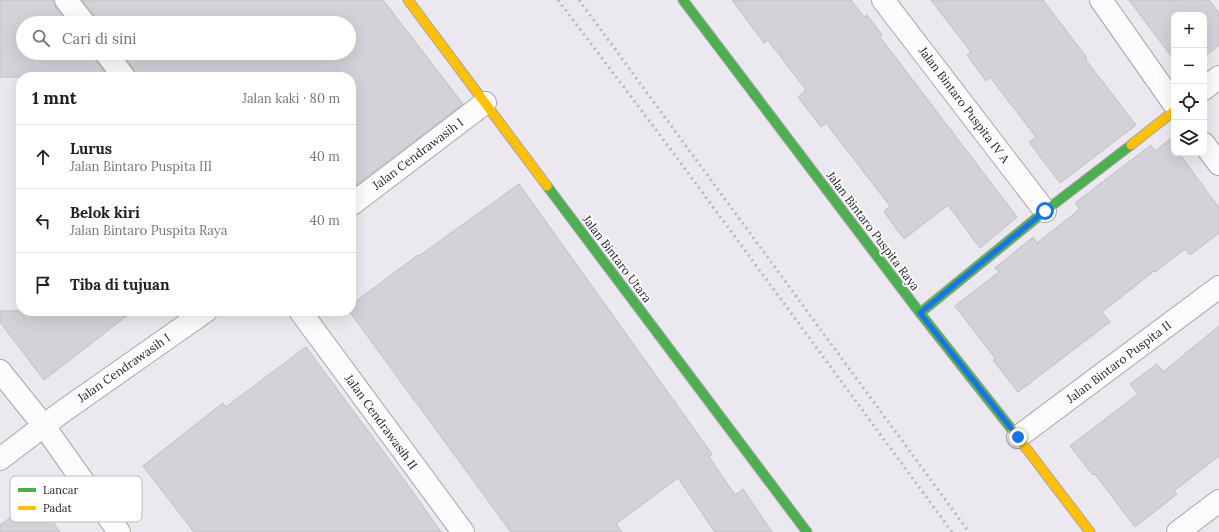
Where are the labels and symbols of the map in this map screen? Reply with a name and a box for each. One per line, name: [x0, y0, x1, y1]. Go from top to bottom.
street label: Jalan Bintaro Puspita IV A: [915, 43, 1013, 166]
street label: Jalan Cendrawasih I: [369, 115, 466, 193]
street label: Jalan Bintaro Puspita Raya: [823, 167, 923, 293]
route start: [1036, 202, 1054, 220]
street label: Jalan Bintaro Utara: [579, 211, 655, 305]
street label: Jalan Bintaro Puspita II: [1063, 317, 1174, 406]
street label: Jalan Cendrawasih I: [74, 330, 173, 406]
street label: Jalan Cendrawasih II: [341, 370, 421, 472]
route end: [1009, 428, 1027, 446]
legend: [10, 476, 142, 522]
text: Lancar: [43, 483, 78, 497]
text: Padat: [43, 501, 72, 515]

